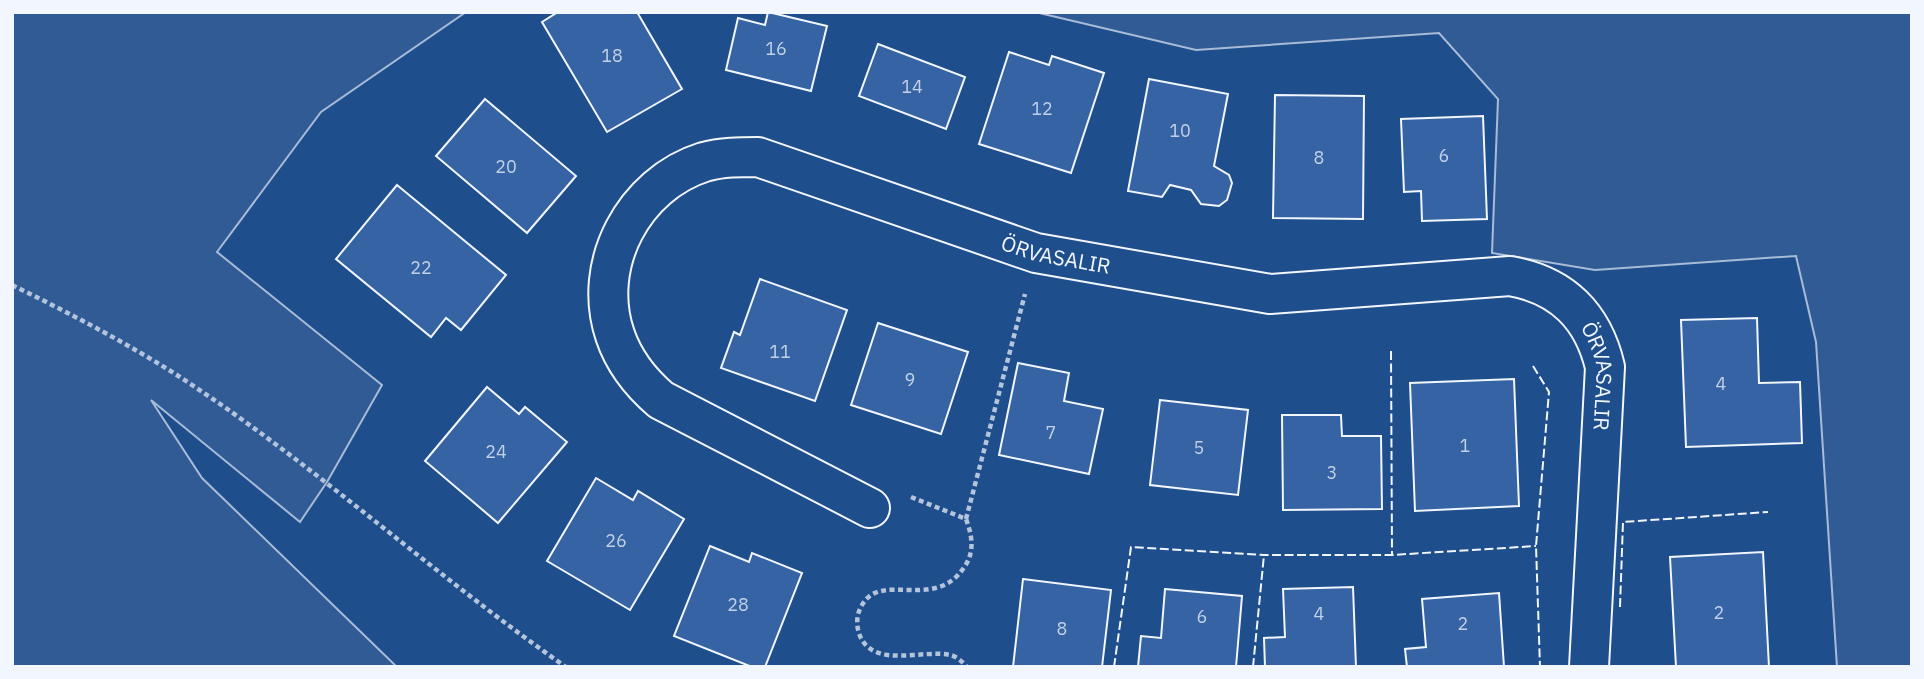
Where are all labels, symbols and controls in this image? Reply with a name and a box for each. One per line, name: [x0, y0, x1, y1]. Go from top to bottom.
house number: 16: [765, 37, 787, 60]
house number: 18: [601, 44, 623, 67]
house number: 14: [901, 75, 923, 98]
house number: 12: [1031, 97, 1053, 120]
house number: 10: [1169, 119, 1191, 142]
house number: 6: [1439, 144, 1449, 167]
house number: 8: [1314, 146, 1324, 169]
house number: 20: [495, 155, 517, 178]
street label: ÖRVASALIR: [998, 228, 1113, 280]
house number: 22: [410, 256, 432, 279]
street label: ÖRVASALIR: [1575, 316, 1620, 431]
house number: 11: [769, 340, 791, 363]
house number: 9: [905, 368, 915, 391]
house number: 4: [1716, 372, 1727, 395]
house number: 7: [1046, 421, 1056, 444]
house number: 1: [1460, 434, 1470, 457]
house number: 5: [1194, 436, 1204, 459]
house number: 24: [485, 440, 507, 463]
house number: 3: [1327, 461, 1337, 484]
house number: 26: [605, 529, 627, 552]
house number: 28: [727, 593, 749, 616]
house number: 2: [1714, 601, 1724, 624]
house number: 4: [1314, 602, 1325, 625]
house number: 6: [1197, 605, 1207, 628]
house number: 2: [1458, 612, 1468, 635]
house number: 8: [1057, 617, 1067, 640]

